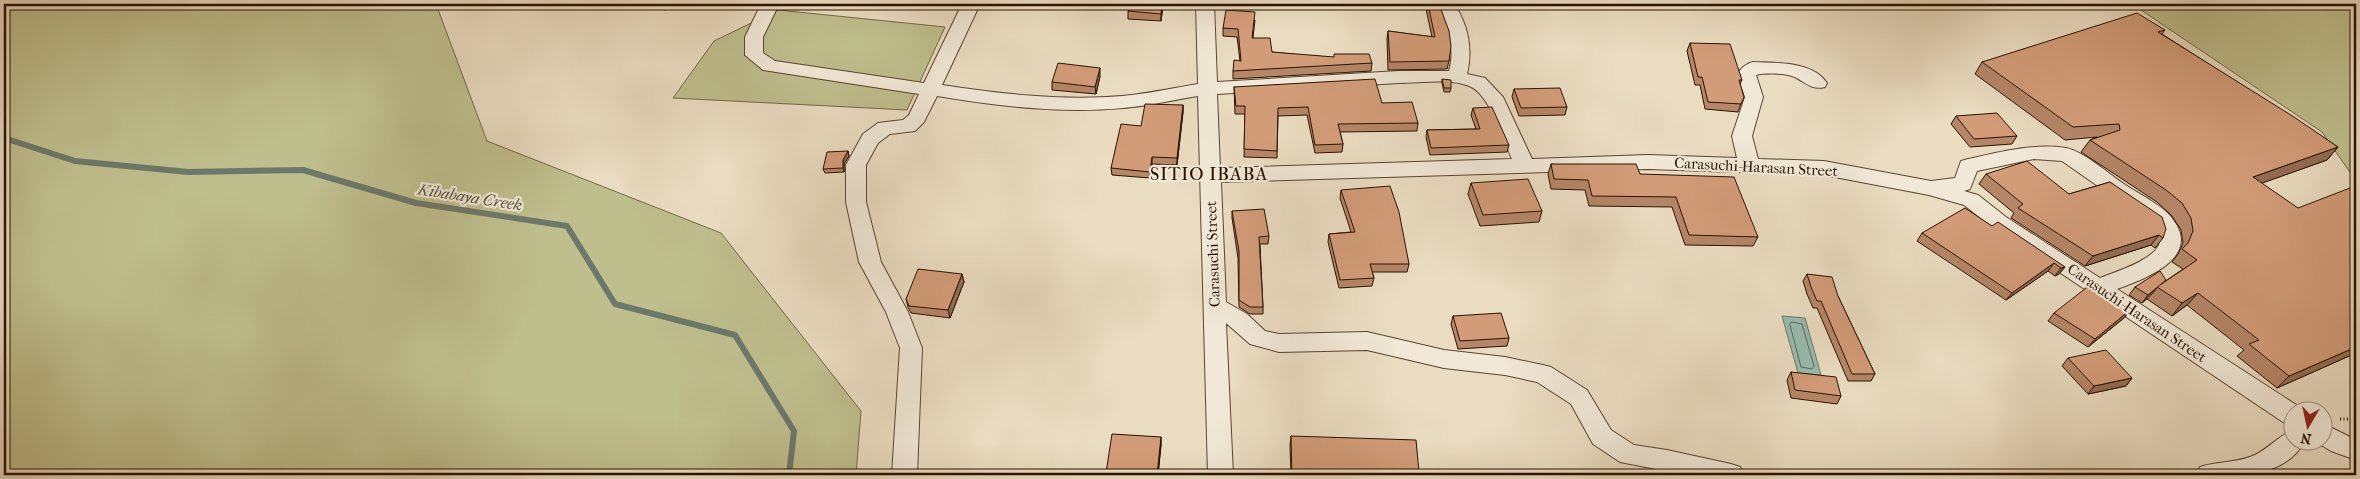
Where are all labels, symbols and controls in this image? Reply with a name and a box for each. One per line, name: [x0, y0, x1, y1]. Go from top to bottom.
street label: Carasuchi-Harasan Street: [1674, 154, 1839, 180]
district label: SITIO IBABA: [1150, 164, 1268, 185]
water label: Kibabaya Creek: [416, 179, 524, 215]
street label: Carasuchi Street: [1202, 200, 1224, 308]
street label: Carasuchi-Harasan Street: [2064, 260, 2210, 367]
north arrow: [2282, 402, 2332, 452]
text: N: [2299, 429, 2313, 448]

